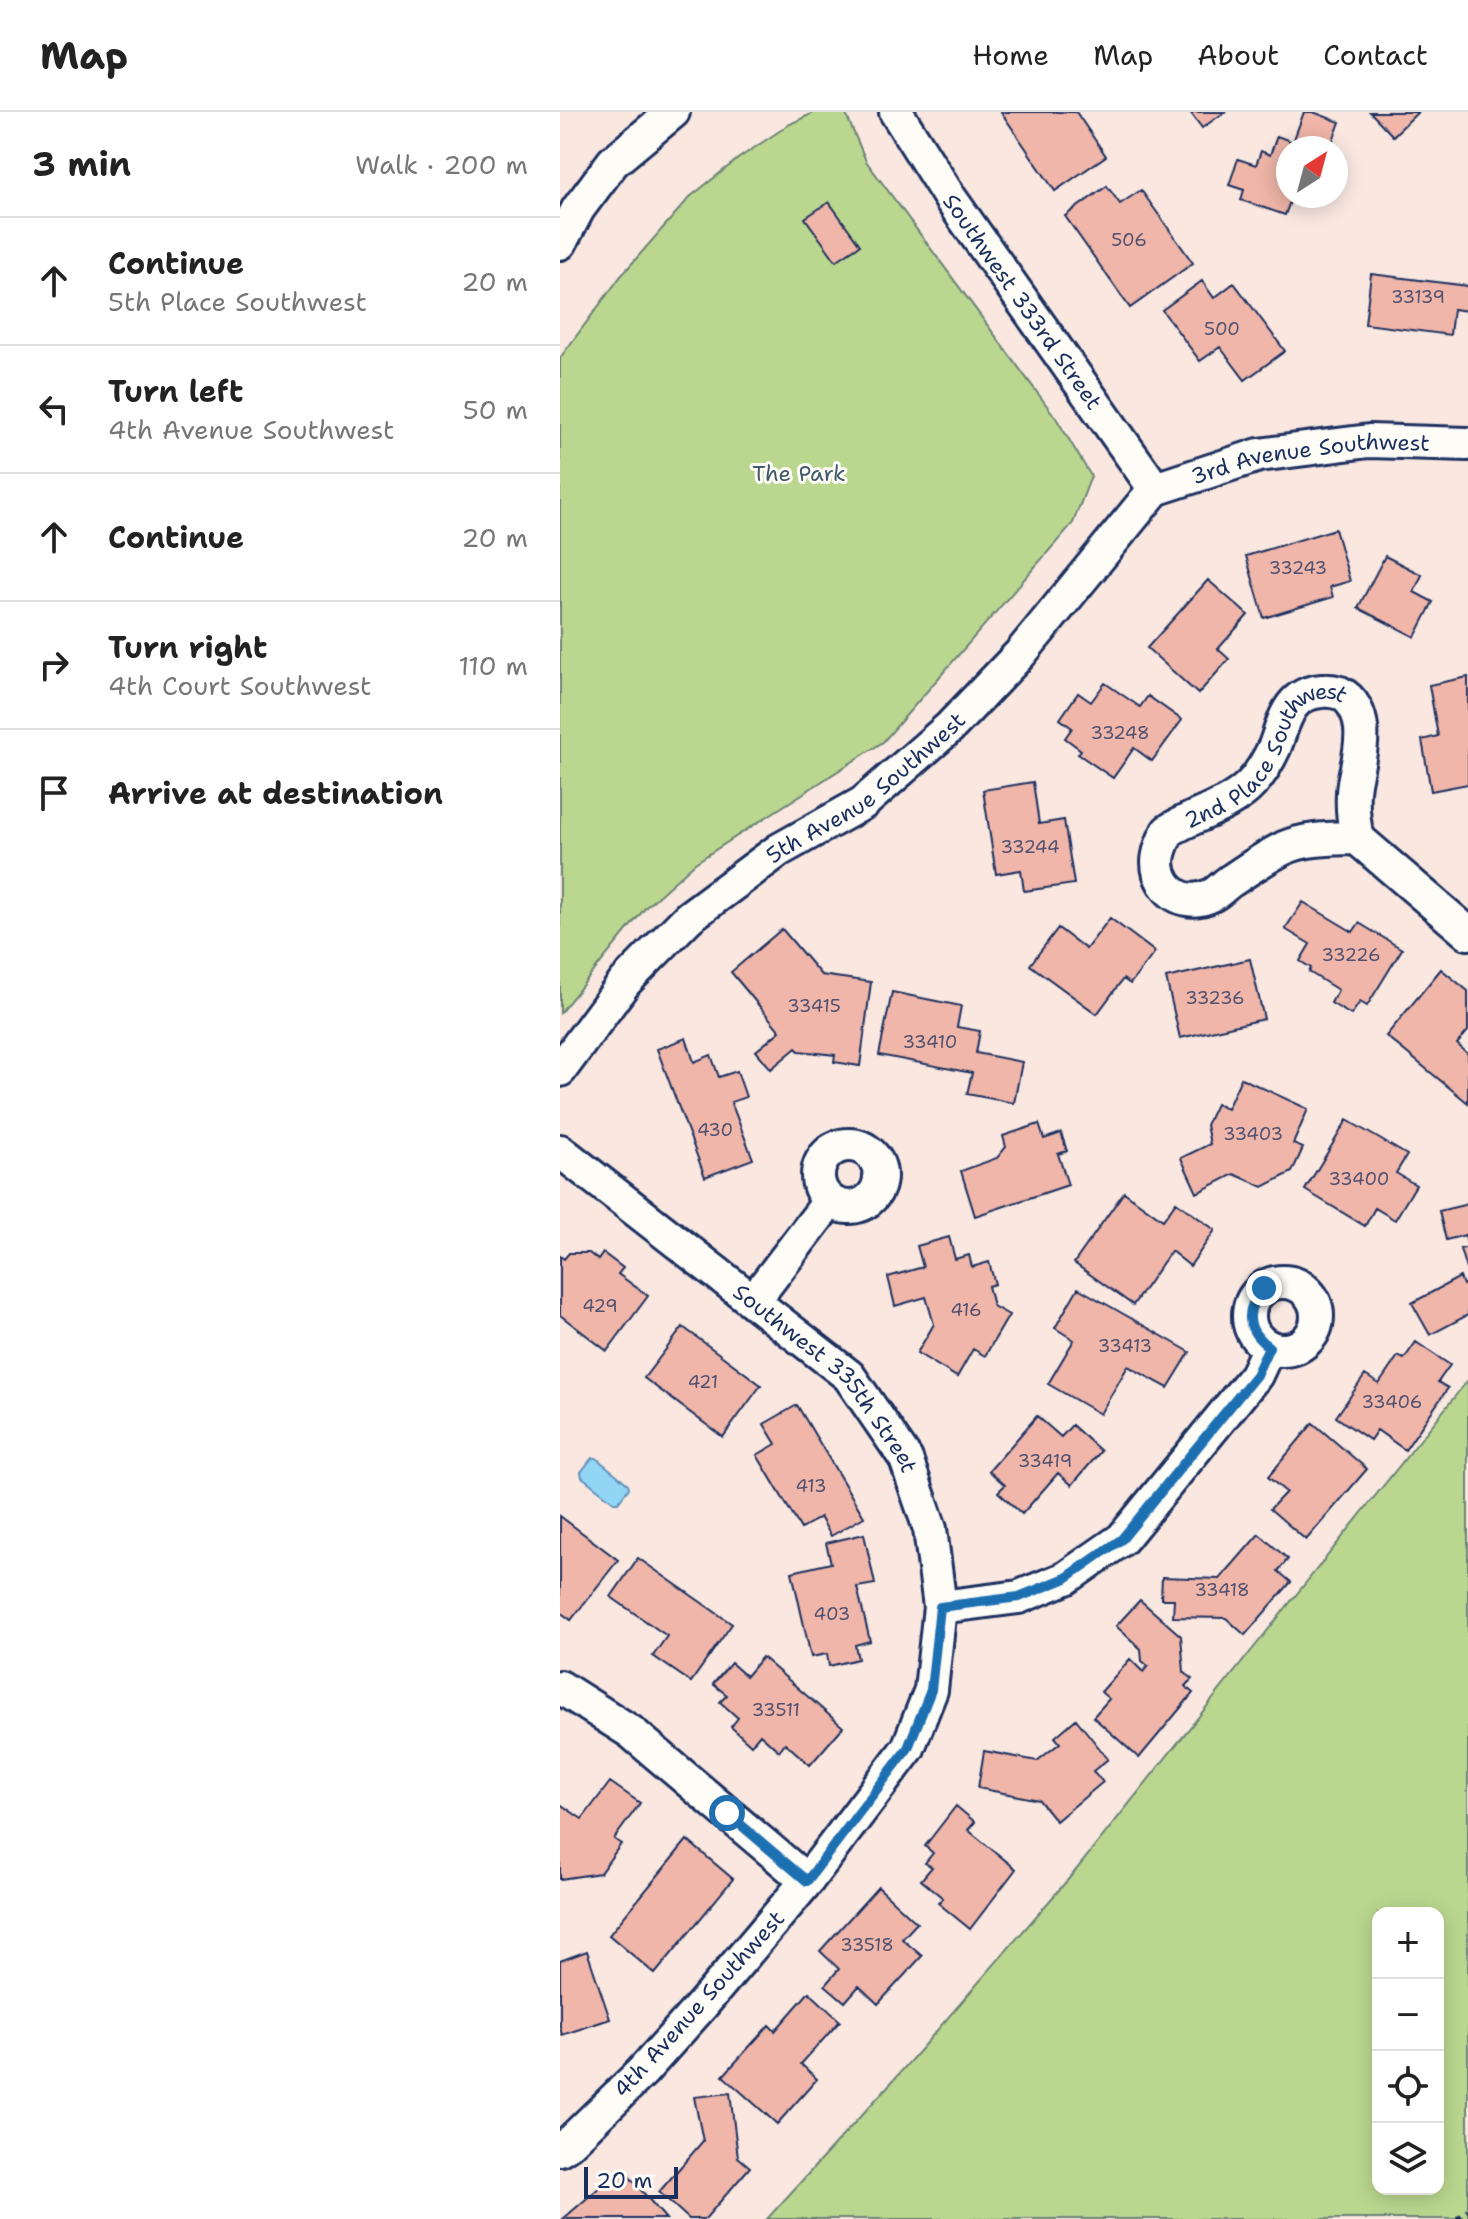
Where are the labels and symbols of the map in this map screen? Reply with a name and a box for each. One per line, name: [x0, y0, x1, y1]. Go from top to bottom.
north arrow: [1276, 136, 1348, 208]
street label: Southwest 333rd Street: [937, 188, 1109, 415]
house number: 506: [1111, 228, 1147, 252]
house number: 33139: [1391, 285, 1445, 309]
house number: 500: [1204, 317, 1240, 341]
street label: 3rd Avenue Southwest: [1187, 426, 1430, 491]
park label: The Park: [752, 459, 846, 488]
house number: 33243: [1269, 556, 1327, 580]
street label: 2nd Place Southwest: [1179, 676, 1353, 835]
street label: 5th Avenue Southwest: [760, 706, 971, 869]
house number: 33248: [1090, 721, 1150, 745]
house number: 33244: [1000, 835, 1060, 859]
house number: 33226: [1321, 943, 1381, 967]
house number: 33236: [1185, 986, 1245, 1010]
house number: 33415: [787, 994, 841, 1018]
house number: 33410: [903, 1030, 957, 1054]
house number: 430: [697, 1118, 733, 1142]
house number: 33403: [1223, 1122, 1283, 1146]
house number: 33400: [1329, 1167, 1389, 1191]
route end: [1246, 1270, 1282, 1306]
street label: Southwest 335th Street: [728, 1277, 924, 1476]
house number: 429: [582, 1294, 618, 1318]
house number: 416: [950, 1298, 982, 1322]
house number: 33413: [1098, 1334, 1152, 1358]
house number: 421: [688, 1370, 718, 1394]
house number: 33406: [1362, 1390, 1422, 1414]
house number: 33419: [1018, 1449, 1072, 1473]
house number: 413: [796, 1474, 826, 1498]
house number: 33418: [1195, 1578, 1250, 1602]
house number: 403: [814, 1602, 850, 1626]
house number: 33511: [752, 1698, 800, 1722]
route start: [709, 1795, 745, 1831]
street label: 4th Avenue Southwest: [607, 1904, 791, 2104]
house number: 33518: [840, 1933, 894, 1957]
scale bar: [584, 2163, 678, 2199]

